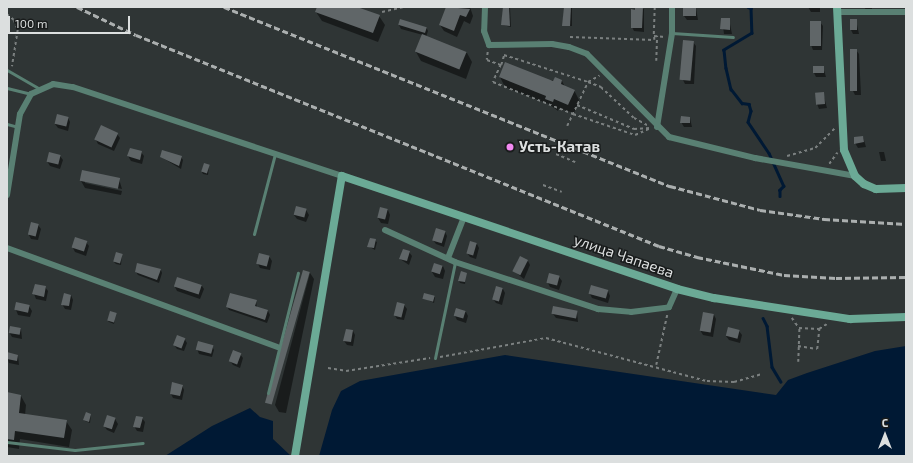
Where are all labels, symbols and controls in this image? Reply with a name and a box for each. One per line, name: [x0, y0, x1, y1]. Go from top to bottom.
scale bar: [10, 8, 132, 34]
text: 100 m: [15, 16, 47, 30]
place label: Усть-Катав: [519, 138, 600, 156]
marker: Усть-Катав: [504, 141, 516, 153]
street label: улица Чапаева: [572, 230, 676, 282]
north arrow: [865, 415, 905, 455]
text: С: [882, 416, 888, 429]

